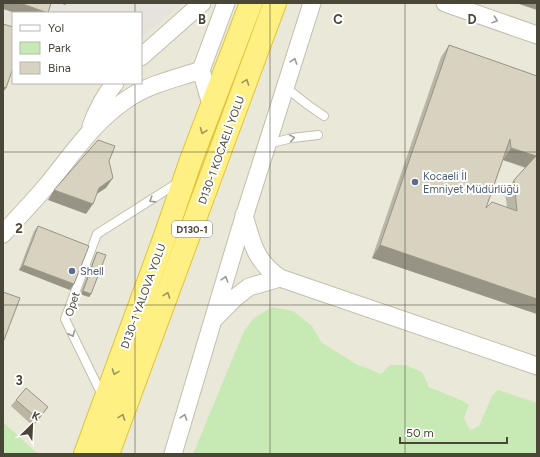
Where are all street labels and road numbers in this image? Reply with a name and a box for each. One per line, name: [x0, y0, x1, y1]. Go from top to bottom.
street label: D130-1 KOCAELİ YOLU: [196, 94, 247, 206]
road number: D130-1: [172, 221, 212, 237]
street label: D130-1 YALOVA YOLU: [118, 242, 169, 351]
street label: Opet: [62, 290, 83, 318]

